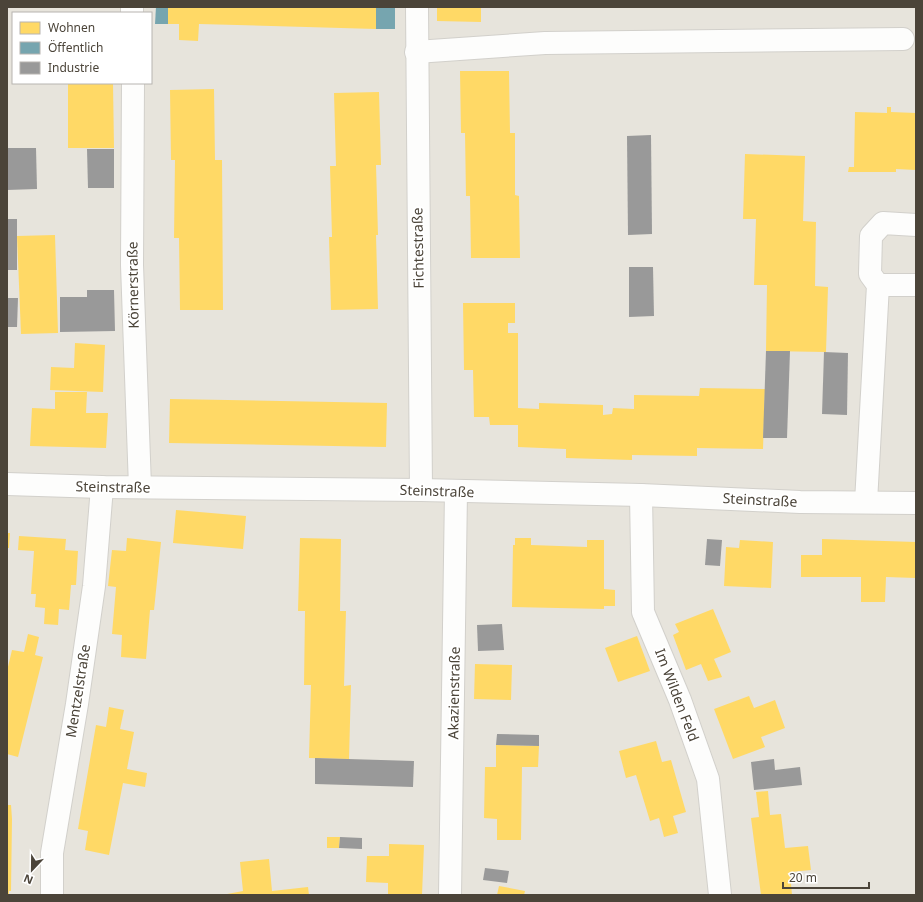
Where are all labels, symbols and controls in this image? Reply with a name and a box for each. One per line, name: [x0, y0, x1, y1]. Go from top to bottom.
legend: [12, 12, 152, 84]
text: Wohnen: [48, 19, 95, 36]
text: Öffentlich: [48, 39, 104, 56]
text: Industrie: [48, 59, 99, 76]
street label: Fichtestraße: [407, 207, 428, 289]
street label: Körnerstraße: [122, 241, 143, 329]
street label: Steinstraße: [75, 476, 151, 497]
street label: Steinstraße: [399, 480, 475, 501]
street label: Steinstraße: [722, 488, 798, 511]
street label: Mentzelstraße: [61, 643, 94, 739]
street label: Akazienstraße: [443, 646, 464, 740]
street label: Im Wilden Feld: [651, 646, 704, 744]
north arrow: [12, 850, 52, 890]
scale bar: [783, 864, 869, 890]
text: 20 m: [789, 869, 817, 886]
text: N: [21, 871, 35, 888]

